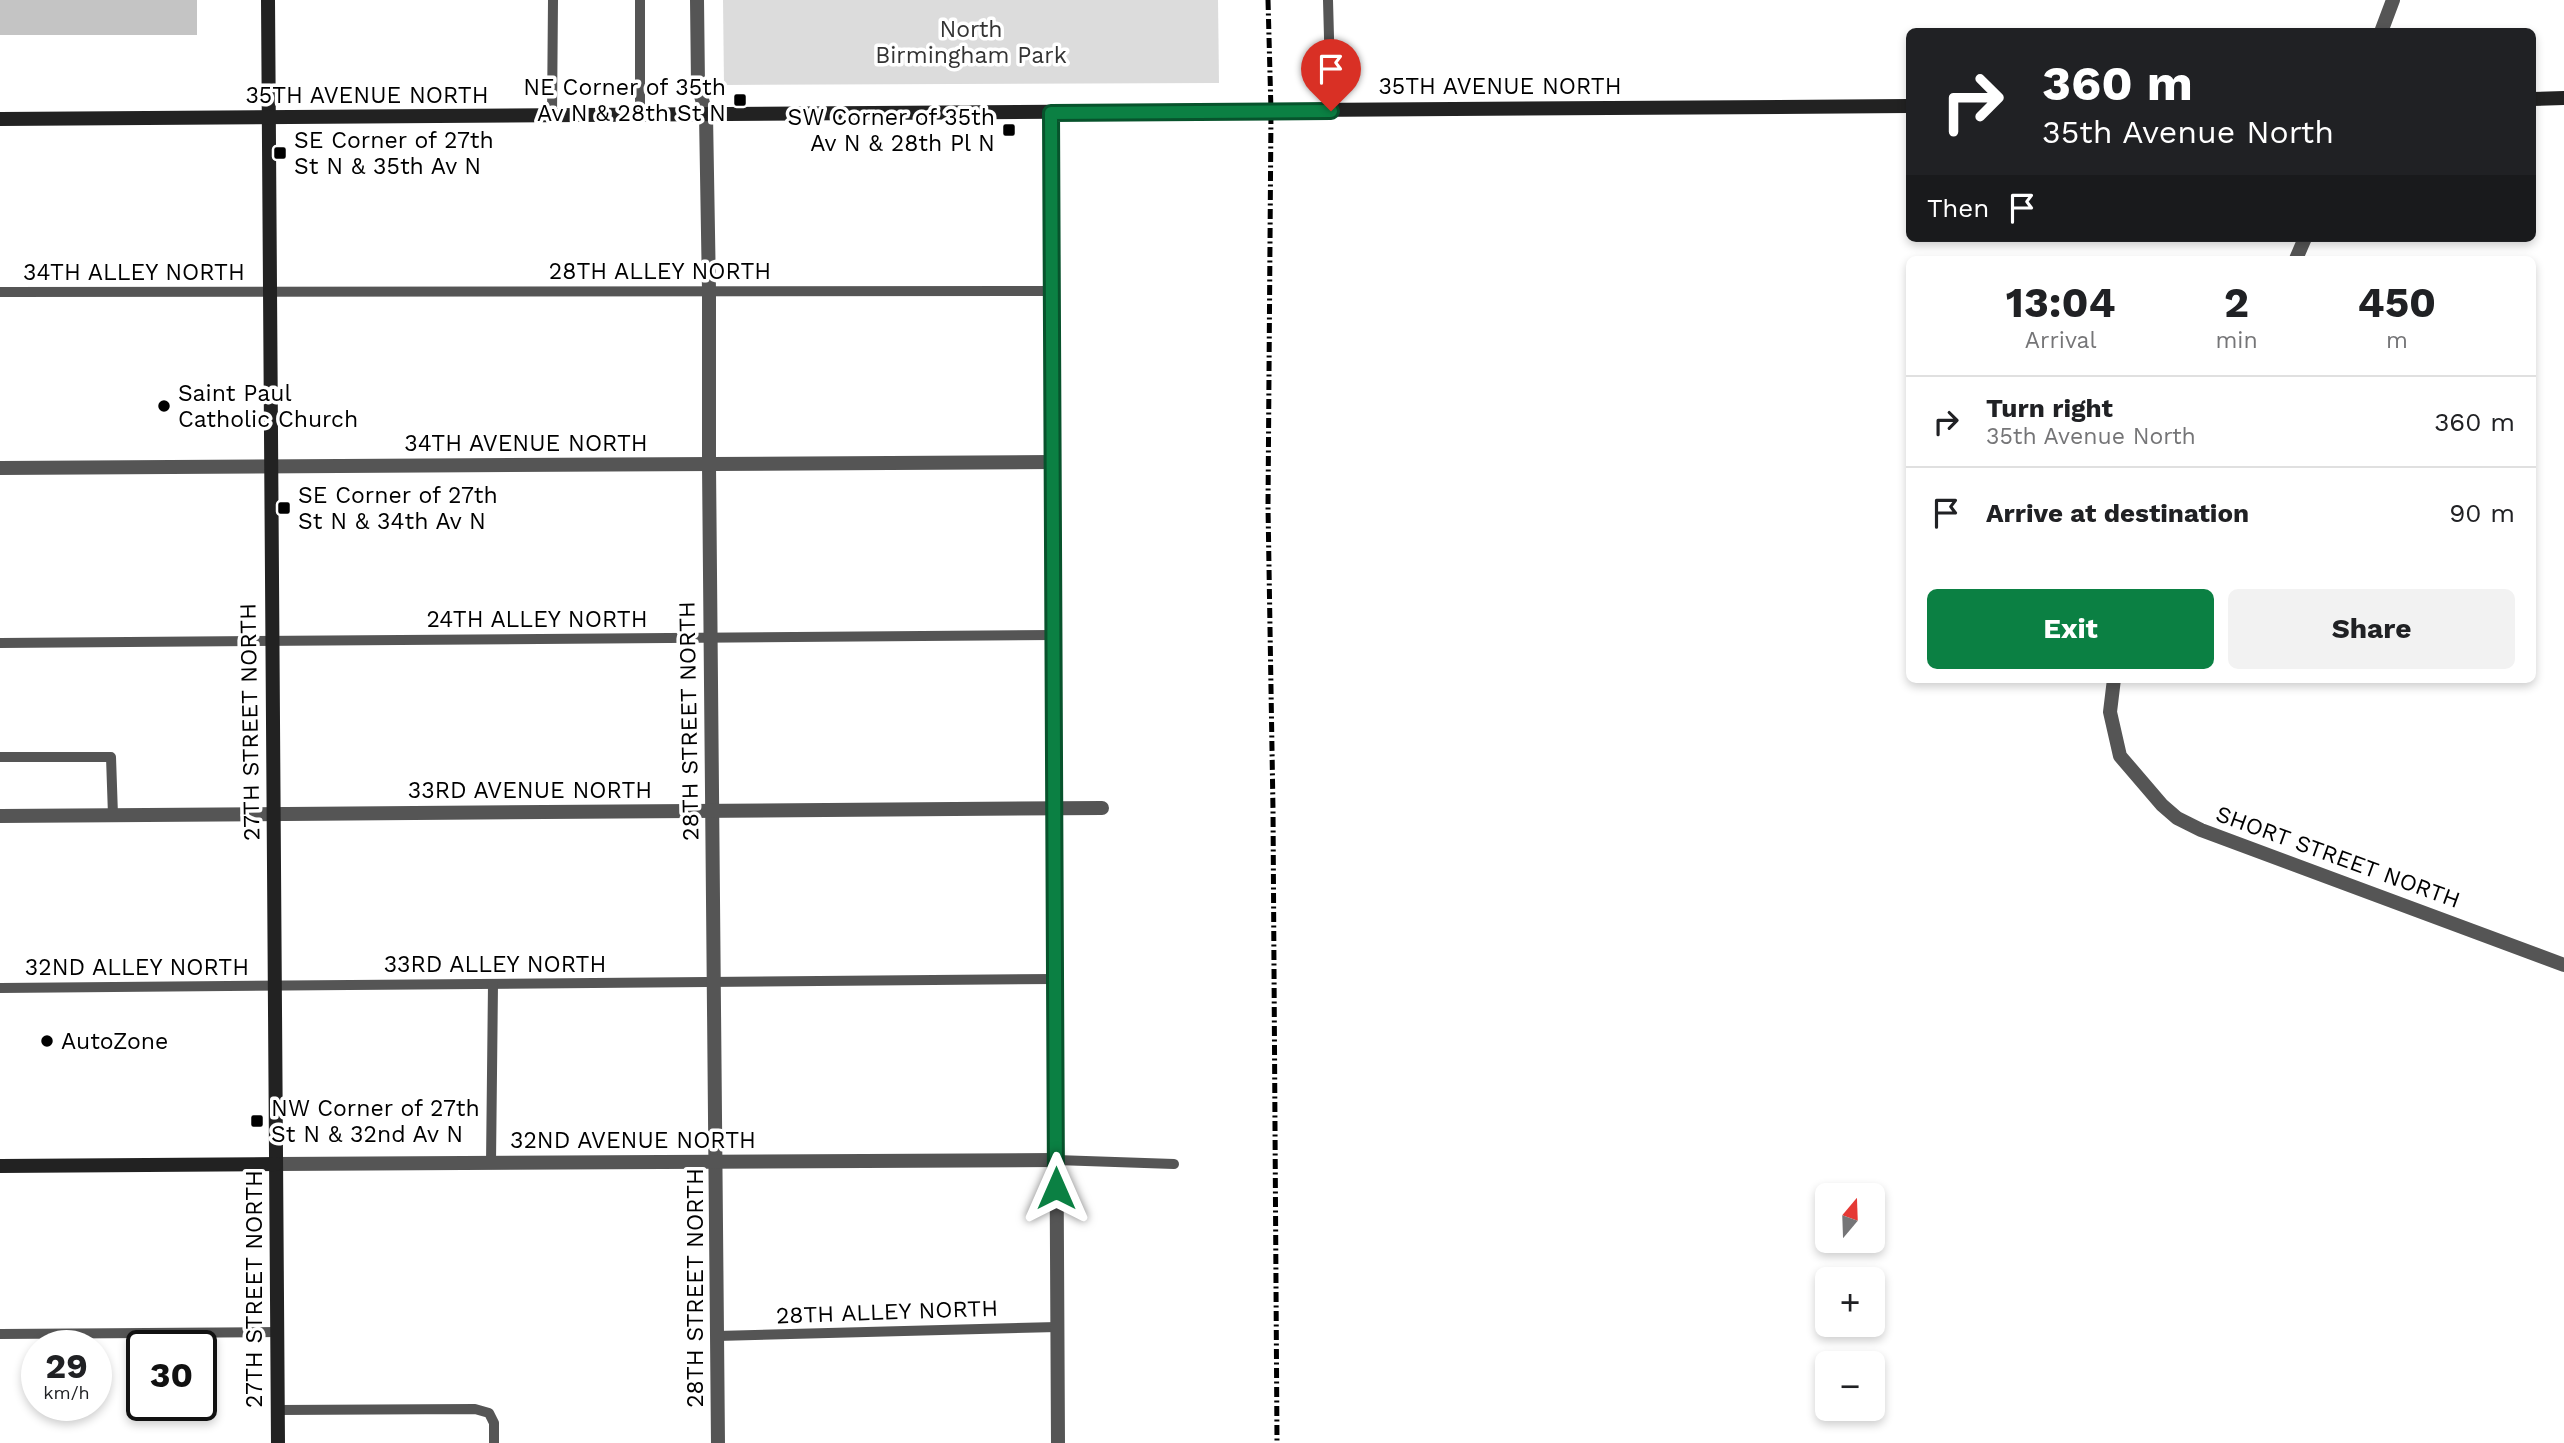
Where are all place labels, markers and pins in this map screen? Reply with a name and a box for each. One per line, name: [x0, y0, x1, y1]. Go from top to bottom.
pin: [1301, 39, 1361, 111]
place label: NE Corner of 35th Av N & 28th St N: [523, 74, 726, 127]
marker: NE Corner of 35th Av N & 28th St N: [732, 92, 748, 108]
place label: SW Corner of 35th Av N & 28th Pl N: [788, 104, 995, 157]
marker: SW Corner of 35th Av N & 28th Pl N: [1001, 122, 1017, 138]
place label: SE Corner of 27th St N & 35th Av N: [294, 127, 494, 180]
marker: SE Corner of 27th St N & 35th Av N: [272, 145, 288, 161]
place label: Saint Paul Catholic Church: [178, 380, 358, 433]
marker: Saint Paul Catholic Church: [156, 398, 172, 414]
place label: SE Corner of 27th St N & 34th Av N: [298, 482, 498, 535]
marker: SE Corner of 27th St N & 34th Av N: [276, 500, 292, 516]
place label: AutoZone: [61, 1028, 168, 1055]
marker: AutoZone: [39, 1033, 55, 1049]
place label: NW Corner of 27th St N & 32nd Av N: [271, 1095, 480, 1148]
marker: NW Corner of 27th St N & 32nd Av N: [249, 1113, 265, 1129]

